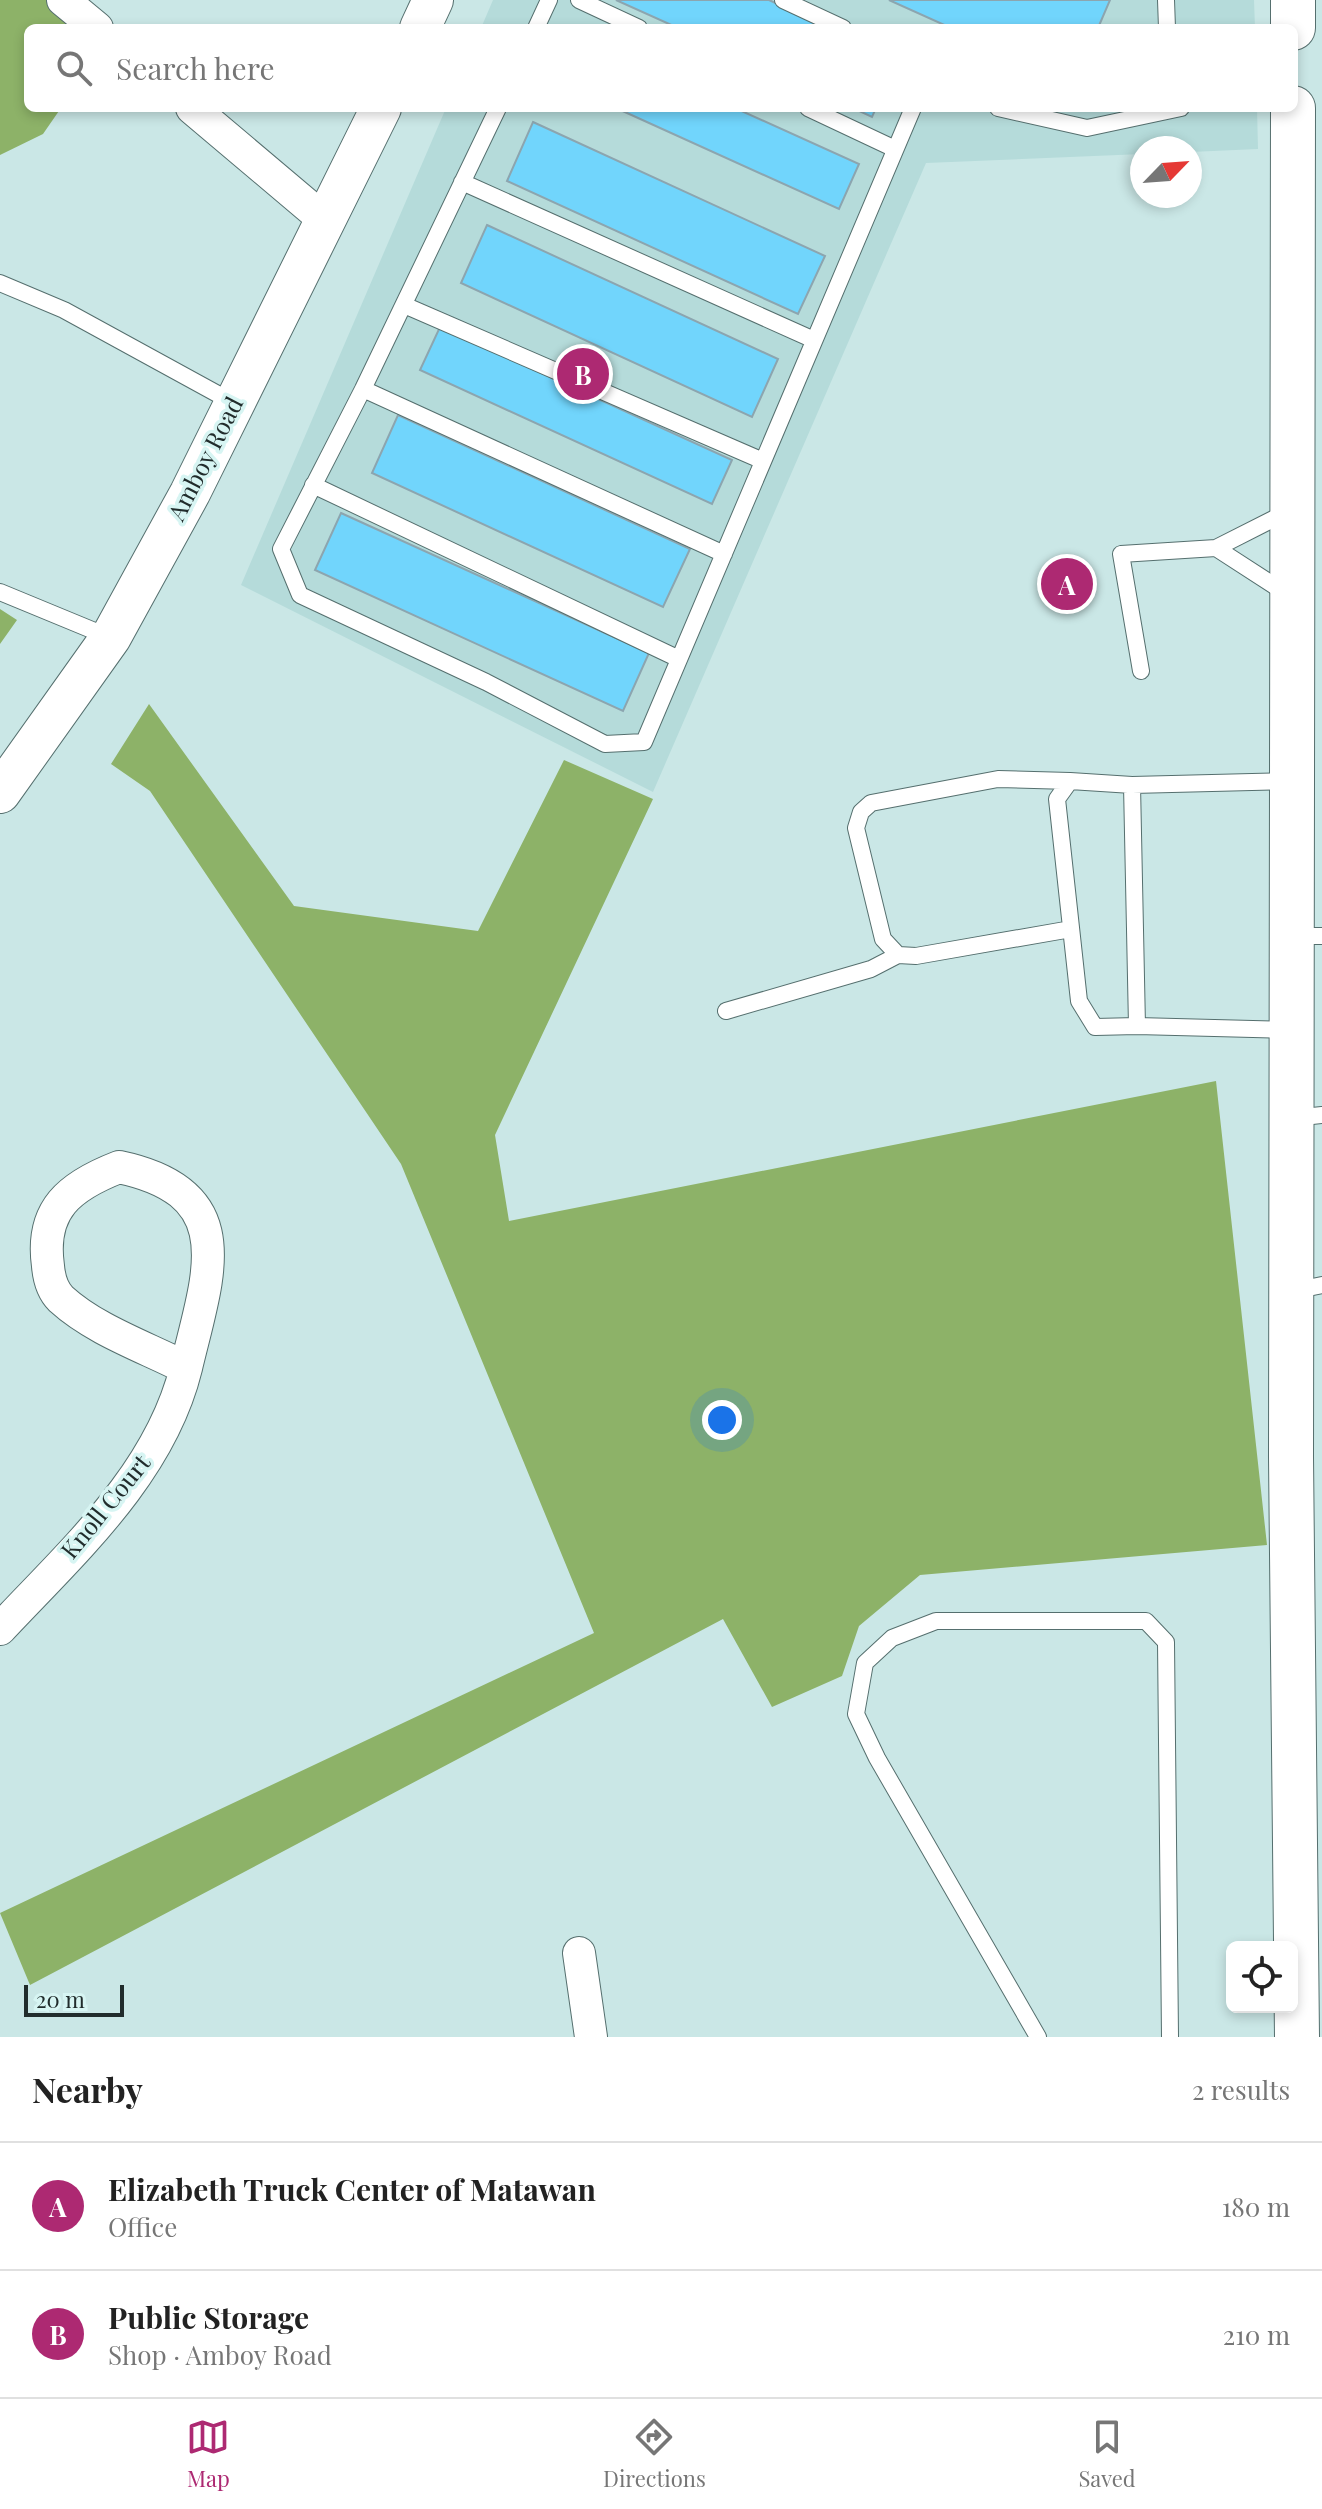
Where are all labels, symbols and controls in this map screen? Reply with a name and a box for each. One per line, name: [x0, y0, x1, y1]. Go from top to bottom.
search box: [24, 24, 1298, 112]
icon: search: [52, 46, 96, 90]
text: Search here: [116, 48, 275, 88]
north arrow: [1130, 136, 1202, 208]
pin: B: [557, 344, 609, 404]
street label: Amboy Road: [159, 391, 249, 526]
pin: A: [1041, 554, 1093, 614]
your location: [702, 1400, 742, 1440]
street label: Knoll Court: [53, 1447, 157, 1565]
map controls: [1226, 1941, 1298, 2013]
button: locate: [1226, 1941, 1298, 2013]
scale bar: [24, 1981, 124, 2017]
text: 20 m: [36, 1984, 85, 2014]
text: Nearby: [32, 2066, 143, 2112]
text: 2 results: [1192, 2072, 1290, 2107]
text: Elizabeth Truck Center of Matawan: [108, 2169, 596, 2209]
text: A: [49, 2189, 67, 2224]
text: 180 m: [1222, 2189, 1290, 2224]
text: Office: [108, 2209, 177, 2244]
text: Public Storage: [108, 2297, 309, 2337]
text: B: [49, 2317, 67, 2352]
text: 210 m: [1223, 2317, 1290, 2352]
text: Shop · Amboy Road: [108, 2337, 332, 2372]
tab: Map: [186, 2415, 230, 2493]
tab: Directions: [603, 2415, 706, 2493]
tab: Saved: [1078, 2415, 1136, 2493]

